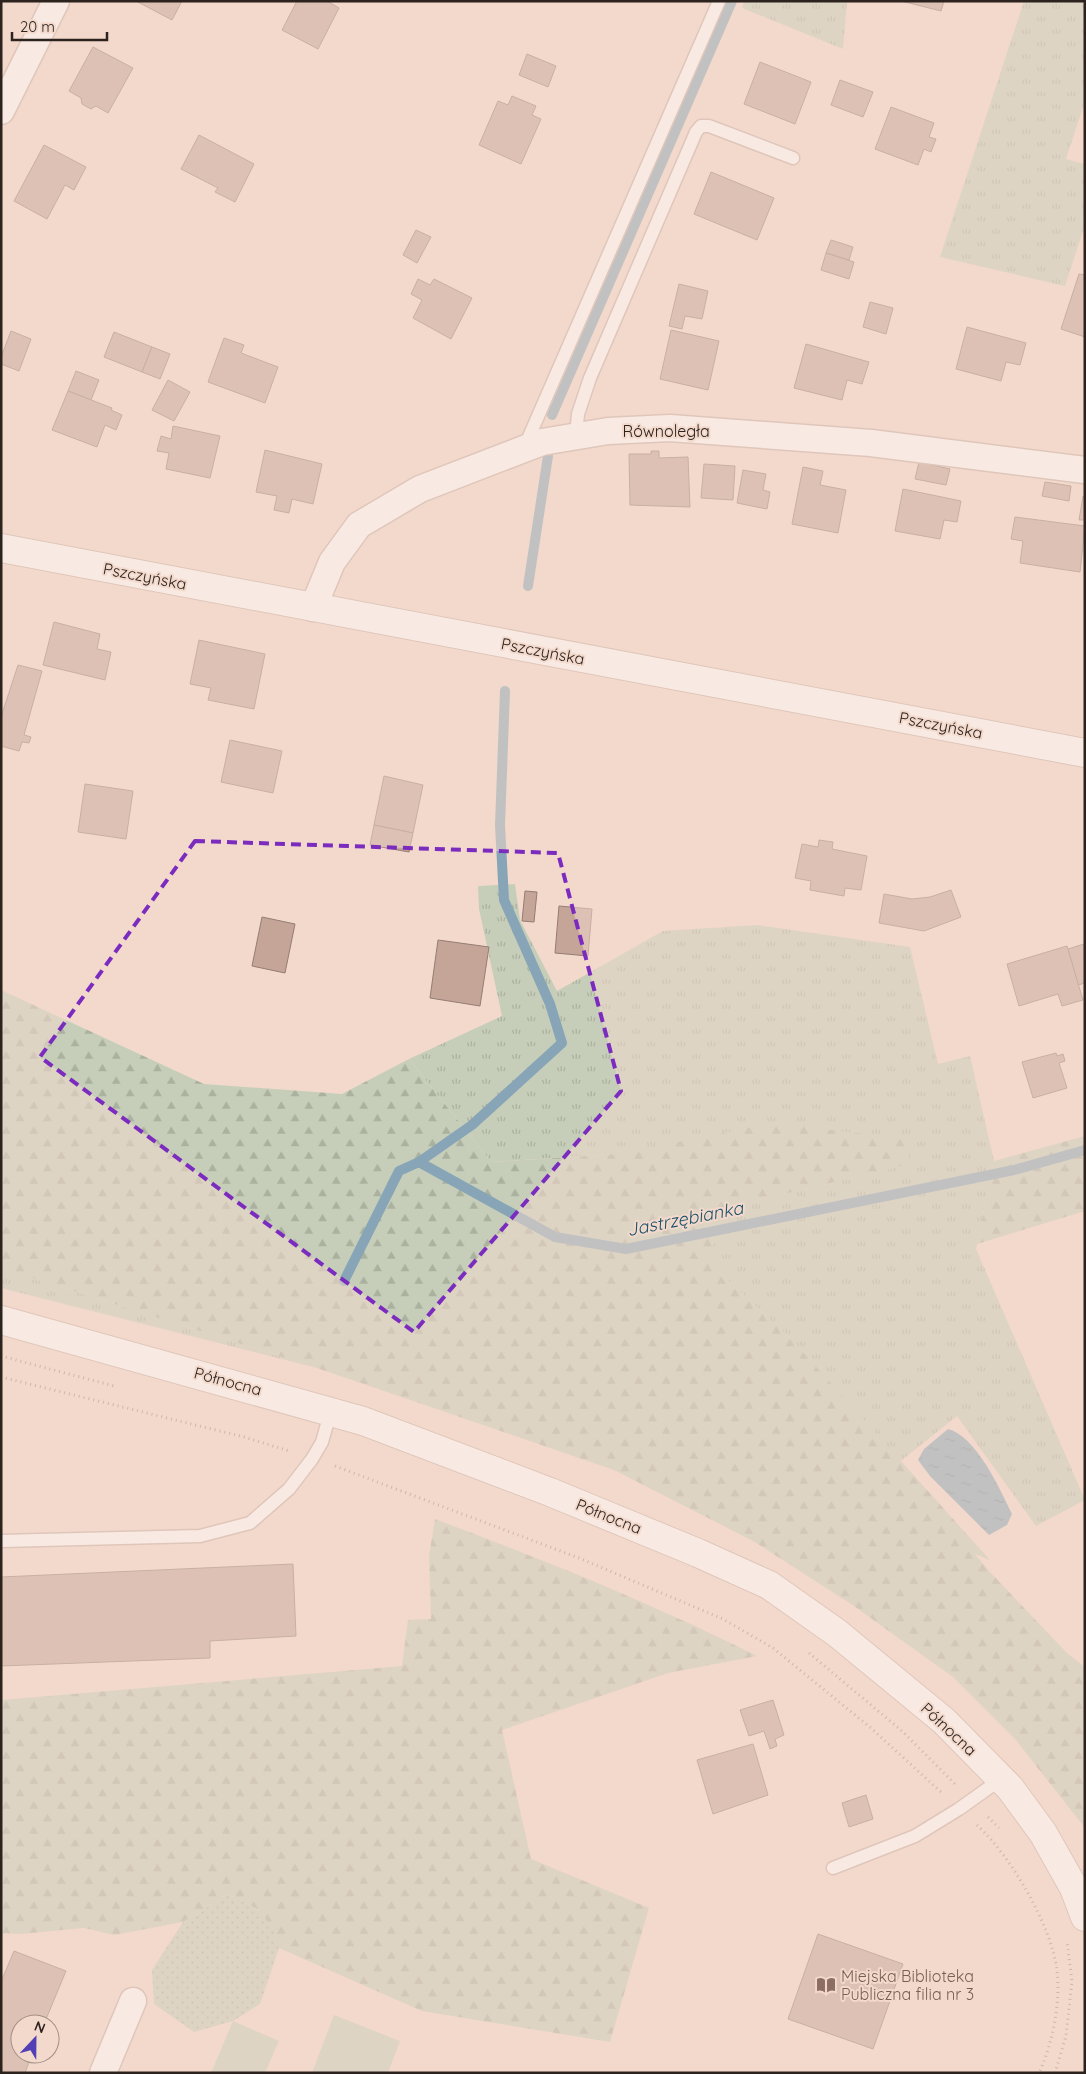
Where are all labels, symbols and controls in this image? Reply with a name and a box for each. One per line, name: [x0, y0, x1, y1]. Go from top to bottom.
scale bar: [12, 10, 108, 42]
text: 20 m: [20, 17, 55, 36]
street label: Równoległa: [622, 421, 710, 441]
street label: Pszczyńska: [102, 558, 188, 594]
street label: Pszczyńska: [500, 633, 586, 669]
street label: Pszczyńska: [898, 707, 984, 743]
water label: Jastrzębianka: [625, 1196, 746, 1241]
street label: Północna: [192, 1362, 264, 1400]
street label: Północna: [573, 1494, 645, 1538]
street label: Północna: [917, 1698, 981, 1760]
place label: Miejska Biblioteka Publiczna filia nr 3: [841, 1966, 974, 2004]
library icon: Miejska Biblioteka Publiczna filia nr 3: [815, 1974, 837, 1996]
north arrow: [10, 2014, 60, 2064]
text: N: [32, 2017, 48, 2037]

